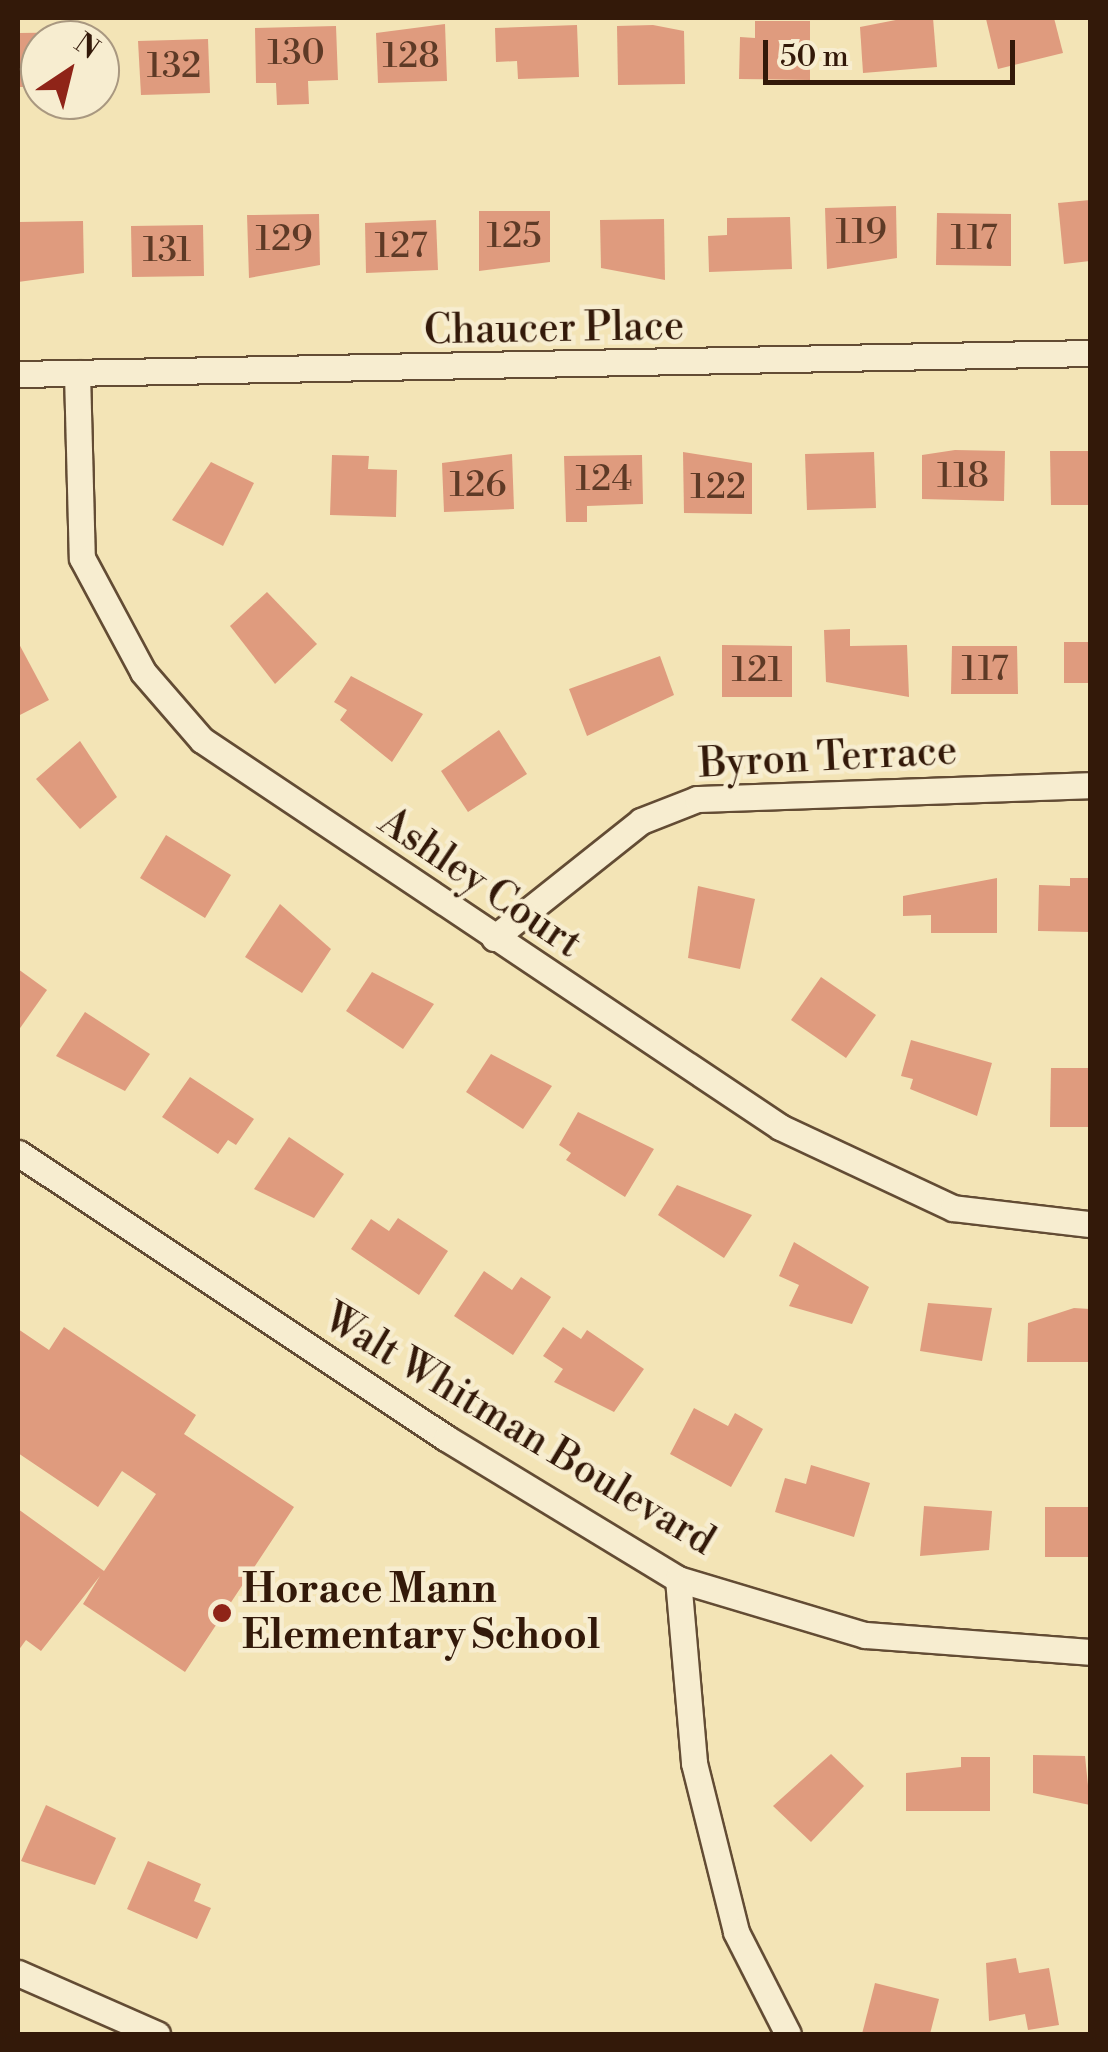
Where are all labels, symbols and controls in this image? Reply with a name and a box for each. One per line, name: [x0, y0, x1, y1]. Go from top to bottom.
north arrow: [20, 20, 120, 120]
scale bar: [768, 20, 1020, 82]
text: N: [67, 26, 105, 67]
house number: 130: [267, 33, 325, 75]
house number: 128: [382, 36, 440, 78]
text: 50 m: [780, 38, 849, 76]
house number: 132: [147, 46, 201, 88]
house number: 119: [835, 212, 887, 254]
house number: 125: [486, 216, 542, 258]
house number: 117: [950, 218, 998, 260]
house number: 129: [256, 219, 312, 261]
house number: 127: [374, 226, 428, 268]
house number: 131: [143, 230, 191, 272]
street label: Chaucer Place: [424, 303, 684, 355]
house number: 118: [937, 456, 989, 498]
house number: 124: [576, 459, 632, 501]
house number: 126: [450, 465, 506, 507]
house number: 122: [690, 467, 746, 509]
house number: 117: [961, 649, 1009, 691]
house number: 121: [731, 650, 783, 692]
street label: Byron Terrace: [698, 727, 958, 789]
street label: Ashley Court: [370, 798, 590, 968]
street label: Walt Whitman Boulevard: [315, 1294, 723, 1566]
place label: Horace Mann Elementary School: [242, 1566, 600, 1660]
marker: Horace Mann Elementary School: [211, 1602, 233, 1624]

